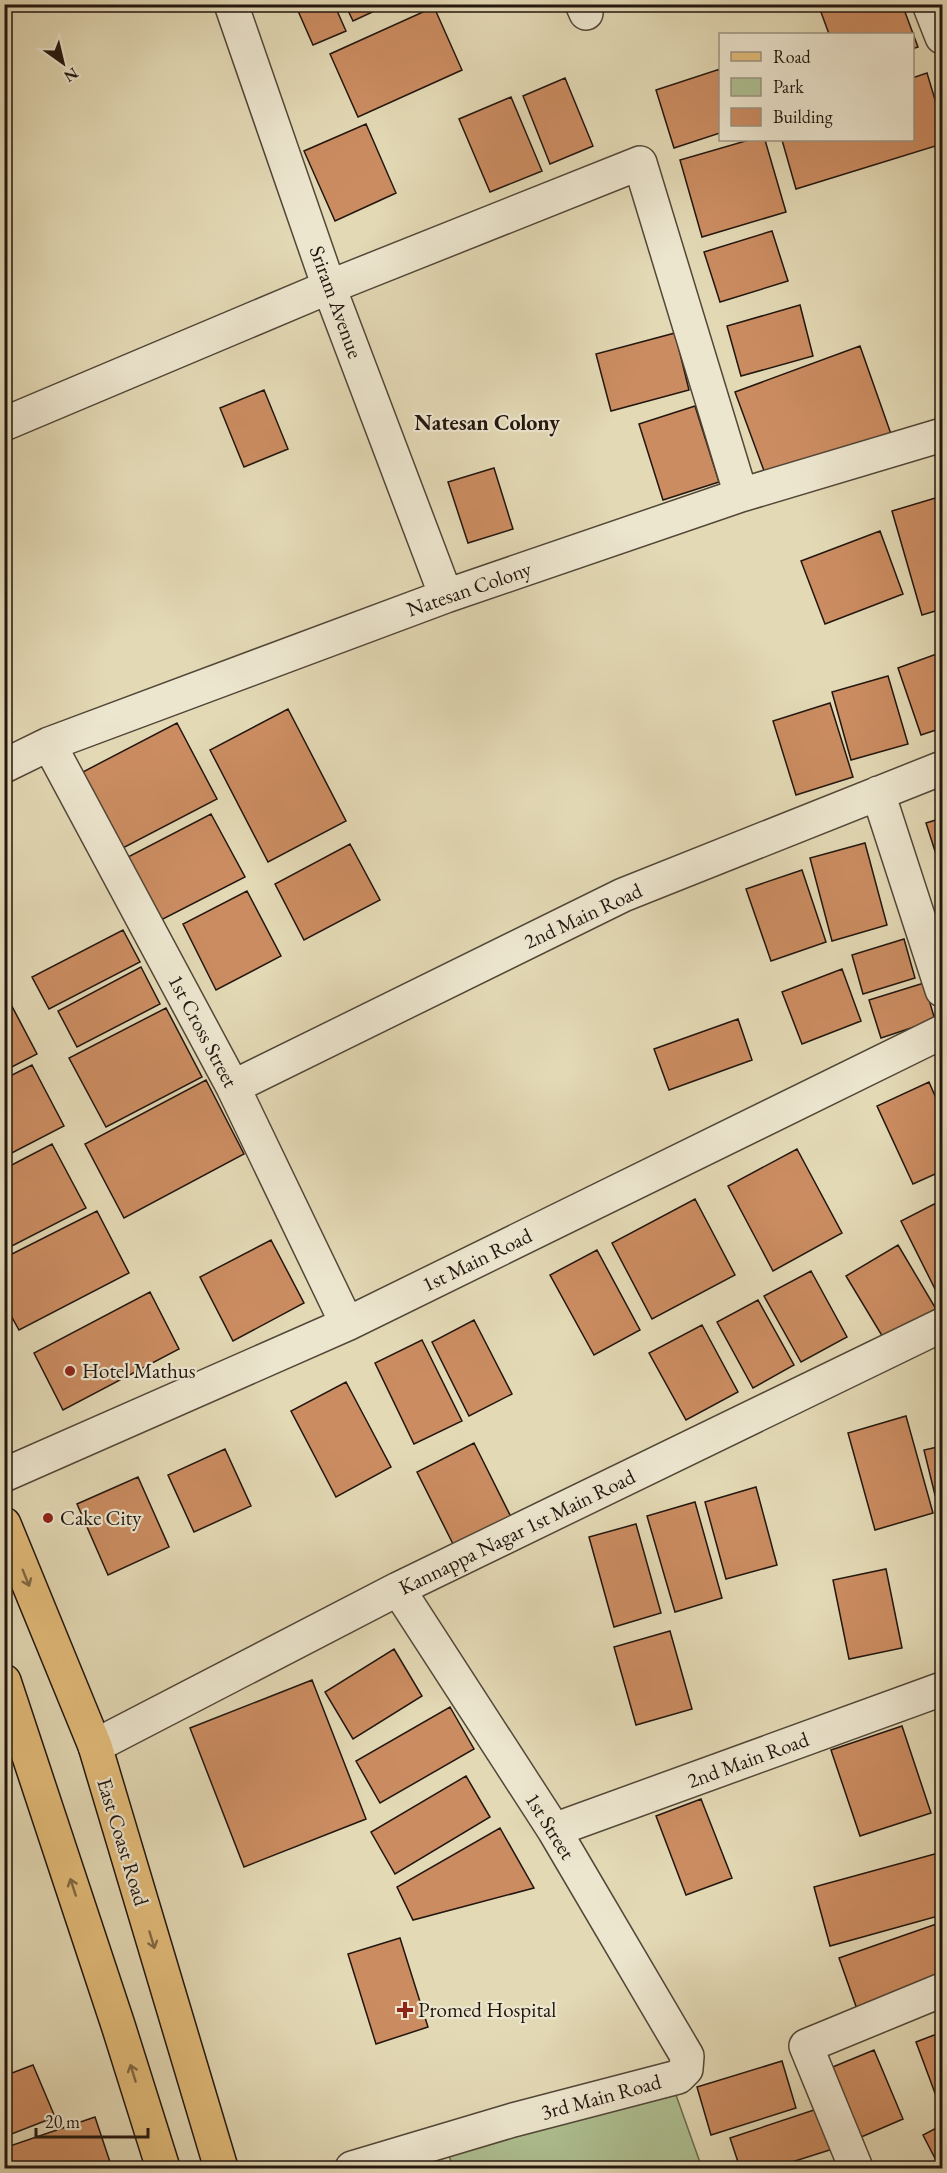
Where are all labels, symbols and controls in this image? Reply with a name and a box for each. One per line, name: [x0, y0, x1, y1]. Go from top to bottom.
north arrow: [33, 33, 93, 93]
legend: [719, 33, 914, 141]
text: Road: [773, 45, 812, 68]
text: N: [60, 63, 82, 87]
text: Park: [773, 75, 804, 98]
text: Building: [773, 105, 833, 128]
street label: Sriram Avenue: [304, 242, 369, 362]
district label: Natesan Colony: [414, 408, 560, 437]
street label: Natesan Colony: [403, 554, 535, 622]
street label: 2nd Main Road: [519, 876, 646, 955]
street label: 1st Cross Street: [162, 970, 245, 1092]
street label: 1st Main Road: [417, 1221, 536, 1298]
place label: Hotel Mathus: [82, 1357, 196, 1384]
marker: Hotel Mathus: [63, 1364, 77, 1378]
street label: Kannappa Nagar 1st Main Road: [394, 1462, 640, 1601]
place label: Cake City: [60, 1504, 142, 1531]
marker: Cake City: [41, 1511, 55, 1525]
one-way arrow: [22, 1568, 33, 1587]
street label: 2nd Main Road: [683, 1725, 813, 1794]
street label: East Coast Road: [91, 1775, 156, 1909]
street label: 1st Street: [519, 1787, 582, 1865]
one-way arrow: [66, 1878, 77, 1897]
one-way arrow: [147, 1930, 158, 1949]
place label: Promed Hospital: [418, 1996, 556, 2023]
marker: Promed Hospital: [396, 2001, 414, 2019]
one-way arrow: [127, 2064, 138, 2083]
street label: 3rd Main Road: [538, 2067, 664, 2125]
scale bar: [36, 2101, 148, 2139]
text: 20 m: [45, 2110, 80, 2133]

